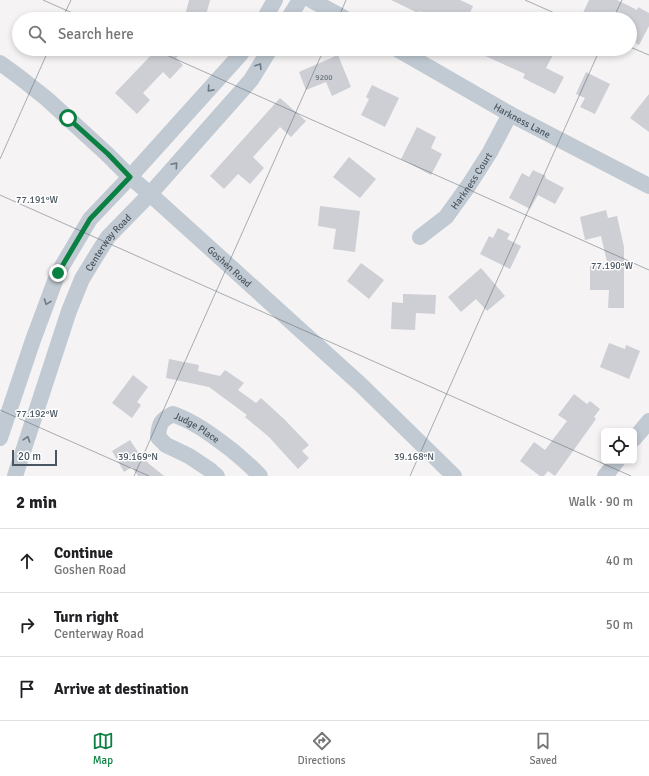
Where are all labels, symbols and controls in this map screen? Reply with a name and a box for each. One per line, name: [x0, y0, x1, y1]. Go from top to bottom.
search box: [12, 12, 637, 56]
icon: search: [26, 23, 48, 45]
text: Search here: [58, 25, 134, 43]
one-way arrow: [255, 63, 262, 70]
house number: 9200: [315, 72, 333, 82]
one-way arrow: [207, 84, 214, 92]
street label: Harkness Lane: [491, 101, 552, 141]
route start: [59, 109, 77, 127]
street label: Harkness Court: [448, 150, 495, 212]
one-way arrow: [171, 162, 178, 170]
text: 77.191°W: [16, 194, 58, 206]
street label: Centerway Road: [83, 212, 134, 274]
street label: Goshen Road: [204, 244, 254, 290]
text: 77.190°W: [591, 260, 633, 272]
route end: [49, 264, 67, 282]
one-way arrow: [44, 298, 52, 305]
text: 77.192°W: [16, 408, 58, 420]
street label: Judge Place: [172, 410, 222, 446]
map controls: [601, 428, 637, 464]
button: locate: [601, 428, 637, 464]
one-way arrow: [22, 436, 31, 443]
scale bar: [12, 448, 57, 467]
text: 20 m: [18, 450, 41, 463]
text: 39.169°N: [118, 451, 158, 463]
text: 39.168°N: [394, 451, 434, 463]
text: 2 min: [16, 492, 57, 513]
text: Walk · 90 m: [569, 494, 633, 510]
text: Continue: [54, 544, 113, 562]
icon: ahead: [16, 550, 38, 572]
text: 40 m: [606, 553, 633, 569]
text: Goshen Road: [54, 562, 126, 578]
text: Turn right: [54, 608, 119, 626]
icon: right: [16, 614, 38, 636]
text: 50 m: [606, 617, 633, 633]
text: Centerway Road: [54, 626, 144, 642]
icon: arrive: [16, 678, 38, 700]
text: Arrive at destination: [54, 680, 189, 698]
tab: Map: [92, 730, 114, 767]
tab: Directions: [298, 730, 346, 767]
tab: Saved: [529, 730, 557, 767]

